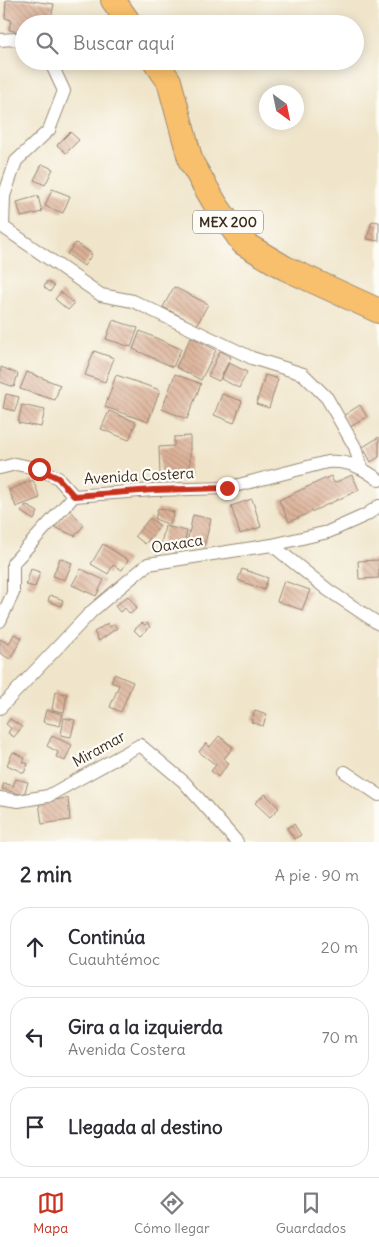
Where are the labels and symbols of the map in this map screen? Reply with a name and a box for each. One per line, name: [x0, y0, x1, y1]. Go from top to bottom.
north arrow: [259, 85, 304, 130]
road number: MEX 200: [193, 210, 263, 233]
route start: [28, 458, 51, 481]
street label: Avenida Costera: [83, 463, 195, 488]
route end: [216, 477, 239, 500]
street label: Oaxaca: [150, 530, 204, 557]
street label: Miramar: [69, 726, 129, 771]

